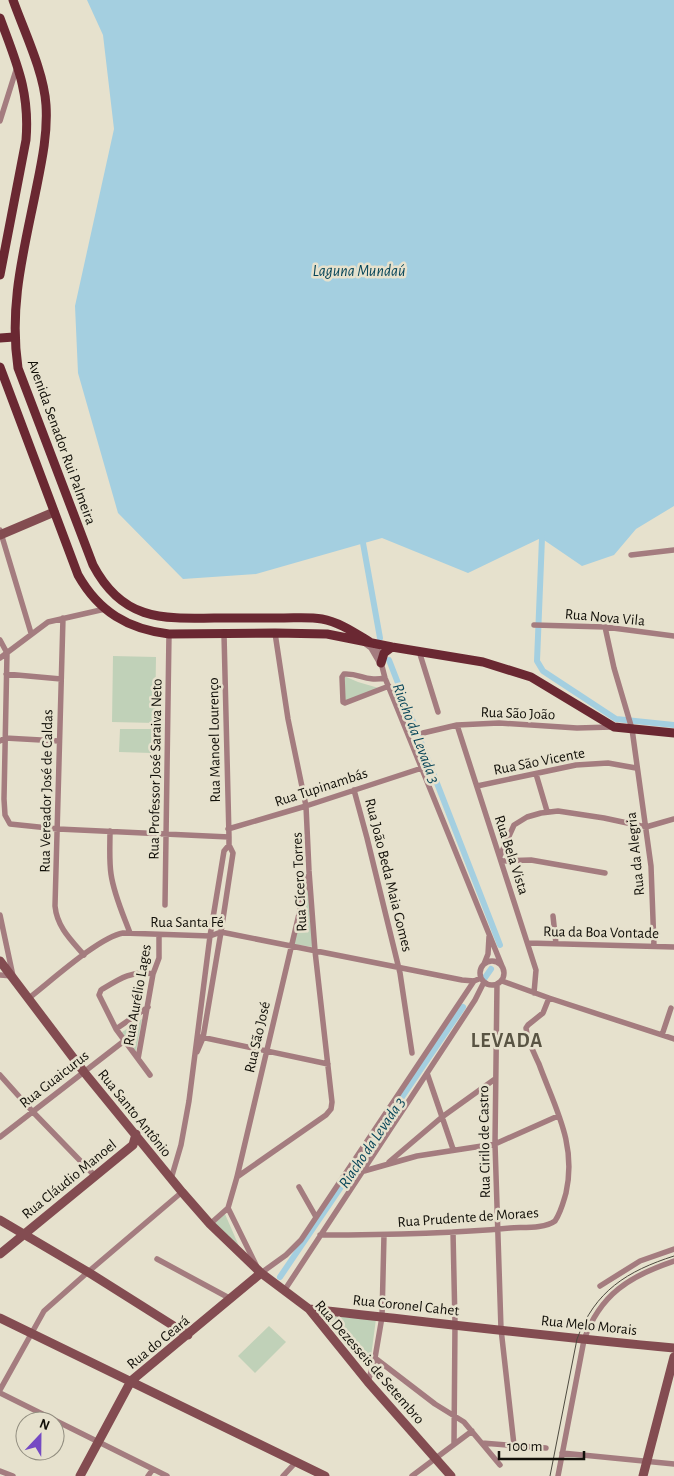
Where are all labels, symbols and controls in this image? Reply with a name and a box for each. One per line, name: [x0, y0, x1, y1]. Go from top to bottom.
water label: Laguna Mundaú: [312, 263, 406, 279]
street label: Avenida Senador Rui Palmeira: [25, 358, 98, 527]
street label: Rua Nova Vila: [564, 607, 646, 628]
street label: Rua Manoel Lourenço: [206, 677, 223, 803]
street label: Rua Professor José Saraiva Neto: [146, 678, 165, 860]
water label: Riacho da Levada 3: [390, 681, 442, 786]
street label: Rua São João: [480, 705, 556, 722]
street label: Rua Vereador José de Caldas: [38, 709, 55, 873]
street label: Rua São Vicente: [492, 745, 586, 778]
street label: Rua Tupinambás: [273, 765, 370, 810]
street label: Rua João Beda Maia Gomes: [362, 797, 415, 953]
street label: Rua da Alegria: [624, 811, 647, 897]
street label: Rua Bela Vista: [492, 814, 531, 897]
street label: Rua Cícero Torres: [289, 832, 310, 932]
street label: Rua Santa Fé: [150, 915, 224, 930]
street label: Rua da Boa Vontade: [543, 924, 659, 941]
street label: Rua Aurélio Lages: [121, 943, 154, 1047]
street label: Rua São José: [242, 1000, 273, 1074]
district label: LEVADA: [471, 1031, 543, 1051]
street label: Rua Guaicurus: [17, 1048, 92, 1111]
street label: Rua Santo Antônio: [95, 1067, 174, 1160]
street label: Rua Cirilo de Castro: [476, 1085, 493, 1199]
water label: Riacho da Levada 3: [336, 1094, 408, 1191]
street label: Rua Cláudio Manoel: [19, 1137, 119, 1222]
street label: Rua Prudente de Moraes: [397, 1205, 539, 1230]
street label: Rua Coronel Cahet: [352, 1292, 460, 1319]
street label: Rua Dezesseis de Setembro: [312, 1298, 427, 1427]
street label: Rua do Ceará: [124, 1313, 192, 1372]
street label: Rua Melo Morais: [540, 1313, 638, 1338]
north arrow: [15, 1411, 65, 1461]
text: N: [37, 1417, 52, 1433]
scale bar: [499, 1428, 584, 1460]
text: 100 m: [507, 1439, 542, 1454]

